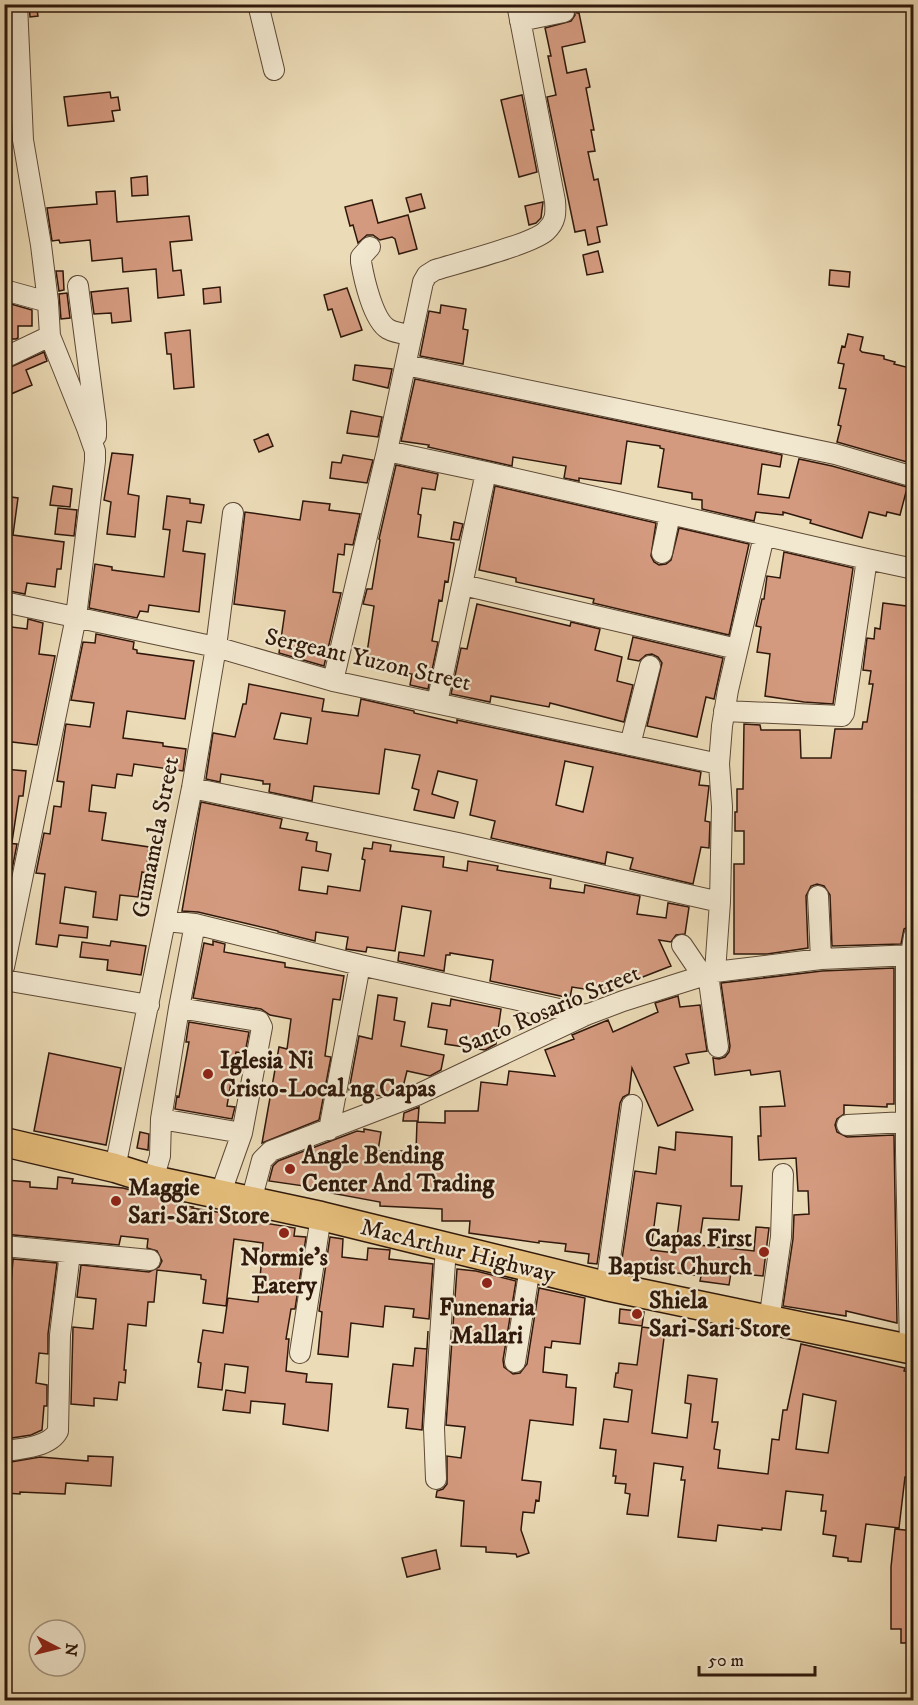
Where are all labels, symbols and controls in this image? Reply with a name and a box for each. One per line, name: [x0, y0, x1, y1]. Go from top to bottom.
street label: Sergeant Yuzon Street: [262, 622, 474, 698]
street label: Gumamela Street: [126, 754, 186, 920]
street label: Santo Rosario Street: [454, 958, 645, 1062]
place label: Iglesia Ni Cristo-Local ng Capas: [220, 1046, 436, 1104]
marker: Iglesia Ni Cristo-Local ng Capas: [201, 1067, 215, 1081]
place label: Angle Bending Center And Trading: [301, 1141, 495, 1199]
marker: Angle Bending Center And Trading: [283, 1162, 297, 1176]
place label: Maggie Sari-Sari Store: [128, 1173, 269, 1231]
marker: Maggie Sari-Sari Store: [109, 1194, 123, 1208]
street label: MacArthur Highway: [357, 1212, 559, 1290]
place label: Capas First Baptist Church: [608, 1224, 752, 1282]
marker: Normie's Eatery: [277, 1226, 291, 1240]
place label: Normie's Eatery: [240, 1243, 328, 1301]
marker: Capas First Baptist Church: [757, 1245, 771, 1259]
marker: Funenaria Mallari: [480, 1276, 494, 1290]
place label: Shiela Sari-Sari Store: [649, 1286, 790, 1344]
place label: Funenaria Mallari: [439, 1293, 536, 1351]
marker: Shiela Sari-Sari Store: [630, 1307, 644, 1321]
north arrow: [27, 1618, 87, 1678]
scale bar: [699, 1639, 814, 1677]
text: N: [60, 1642, 82, 1657]
text: 50 m: [708, 1650, 744, 1672]

